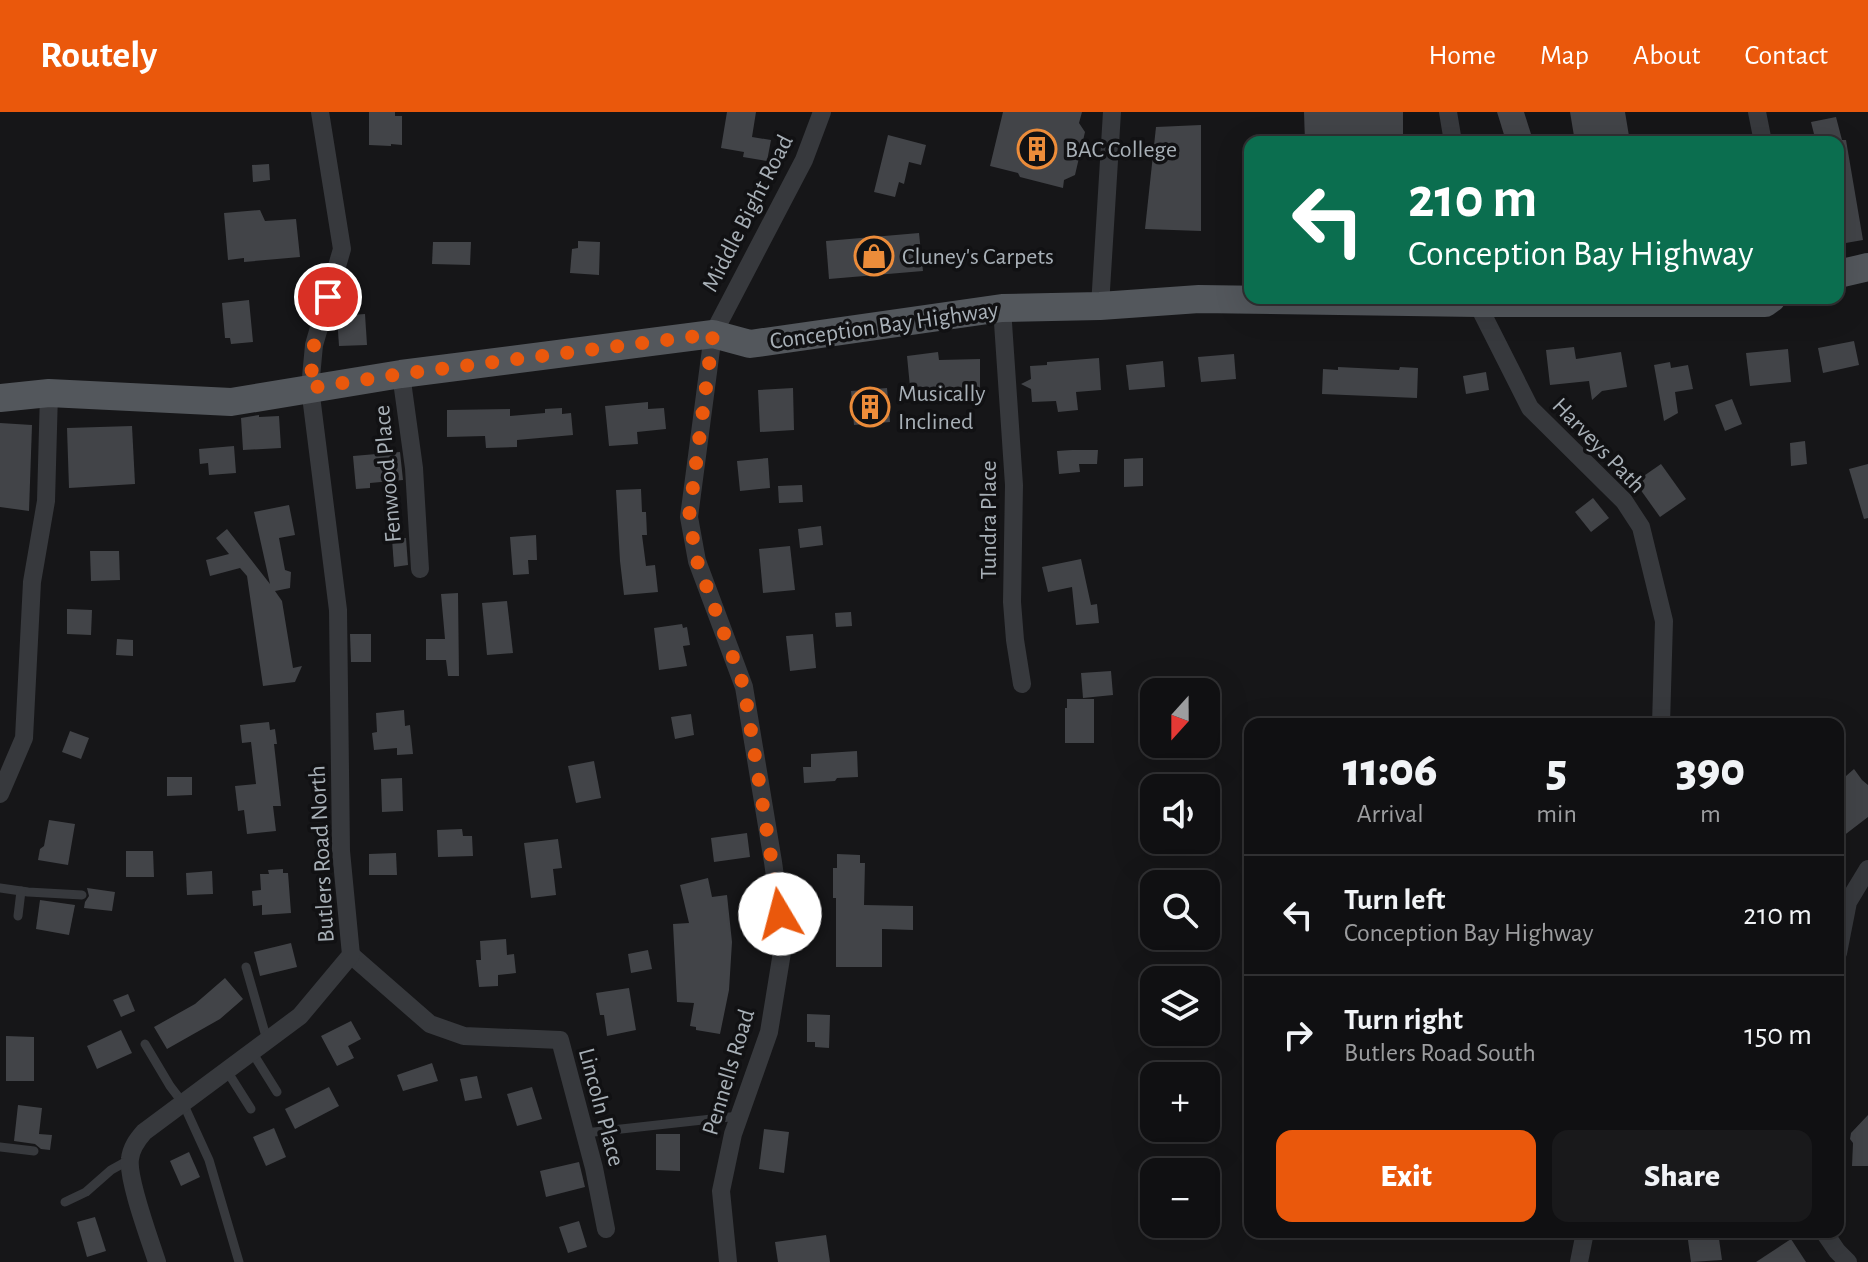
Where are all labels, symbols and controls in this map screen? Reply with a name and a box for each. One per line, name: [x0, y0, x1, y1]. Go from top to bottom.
text: Routely: [40, 37, 157, 75]
text: Home: [1429, 42, 1496, 70]
text: Map: [1540, 42, 1589, 70]
text: About: [1633, 42, 1701, 70]
text: Contact: [1745, 42, 1828, 70]
building icon: BAC College: [1016, 128, 1058, 170]
street label: Middle Bight Road: [698, 131, 798, 296]
place label: BAC College: [1065, 138, 1177, 162]
icon: left: [1276, 168, 1380, 272]
text: 210 m: [1408, 171, 1537, 227]
shop icon: Cluney's Carpets: [853, 235, 895, 277]
text: Conception Bay Highway: [1408, 236, 1754, 272]
place label: Cluney's Carpets: [902, 245, 1054, 269]
pin: [294, 263, 362, 331]
icon: arrive: [306, 275, 350, 319]
street label: Conception Bay Highway: [768, 298, 1000, 354]
place label: Musically Inclined: [898, 382, 986, 434]
building icon: Musically Inclined: [849, 386, 891, 428]
street label: Harveys Path: [1547, 394, 1649, 498]
street label: Fenwood Place: [370, 404, 406, 544]
street label: Tundra Place: [977, 460, 1001, 580]
north arrow: [1140, 678, 1220, 758]
map controls: [1140, 678, 1220, 1238]
text: 11:06: [1343, 747, 1437, 795]
text: 5: [1546, 747, 1567, 795]
text: 390: [1676, 747, 1745, 795]
street label: Butlers Road North: [305, 765, 339, 943]
button: sound: [1140, 774, 1220, 854]
text: Arrival: [1357, 801, 1424, 827]
text: min: [1536, 801, 1577, 827]
text: m: [1700, 801, 1721, 827]
button: search: [1140, 870, 1220, 950]
position arrow: [738, 872, 822, 956]
text: Turn left: [1344, 885, 1445, 915]
icon: left: [1276, 893, 1320, 937]
text: 210 m: [1743, 900, 1812, 930]
text: Conception Bay Highway: [1344, 920, 1594, 946]
button: layers: [1140, 966, 1220, 1046]
text: Turn right: [1344, 1005, 1463, 1035]
street label: Pennells Road: [698, 1006, 760, 1138]
icon: right: [1276, 1013, 1320, 1057]
text: 150 m: [1744, 1020, 1812, 1050]
text: Butlers Road South: [1344, 1040, 1536, 1066]
street label: Lincoln Place: [574, 1046, 628, 1169]
button: +: [1140, 1062, 1220, 1142]
button: Exit: [1276, 1130, 1536, 1222]
button: Share: [1552, 1130, 1812, 1222]
button: −: [1140, 1158, 1220, 1238]

